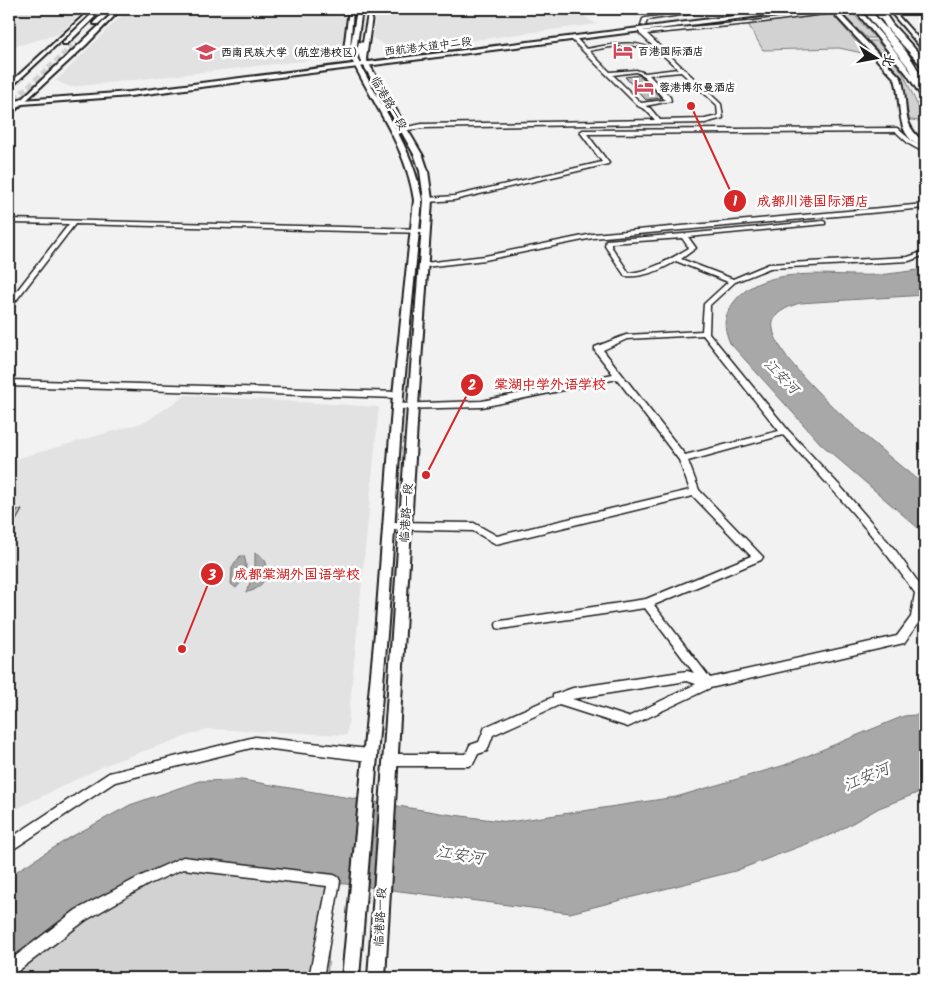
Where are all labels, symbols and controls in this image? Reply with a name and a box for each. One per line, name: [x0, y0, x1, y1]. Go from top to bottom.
north arrow: [852, 32, 902, 82]
street label: 西航港大道中二段: [383, 33, 473, 61]
hotel icon: 百港国际酒店: [612, 40, 634, 62]
school or university icon: 西南民族大学（航空港校区）: [195, 41, 217, 63]
place label: 百港国际酒店: [638, 43, 704, 61]
place label: 西南民族大学（航空港校区）: [221, 44, 364, 62]
text: 北: [876, 51, 900, 69]
street label: 临港路一段: [365, 73, 412, 134]
hotel icon: 蓉港博尔曼酒店: [633, 76, 655, 98]
place label: 蓉港博尔曼酒店: [659, 79, 736, 97]
callout: 成都川港国际酒店: [722, 186, 879, 215]
text: 1: [733, 190, 738, 214]
text: 成都川港国际酒店: [757, 191, 869, 213]
water label: 江安河: [759, 354, 805, 401]
callout: 棠湖中学外语学校: [459, 370, 616, 399]
text: 2: [468, 374, 477, 398]
text: 棠湖中学外语学校: [494, 374, 606, 396]
street label: 临港路一段: [395, 482, 418, 544]
callout: 成都棠湖外国语学校: [199, 560, 370, 589]
text: 3: [207, 564, 216, 588]
text: 成都棠湖外国语学校: [234, 564, 360, 586]
water label: 江安河: [840, 755, 896, 798]
water label: 江安河: [434, 839, 488, 872]
street label: 临港路一段: [369, 887, 392, 947]

